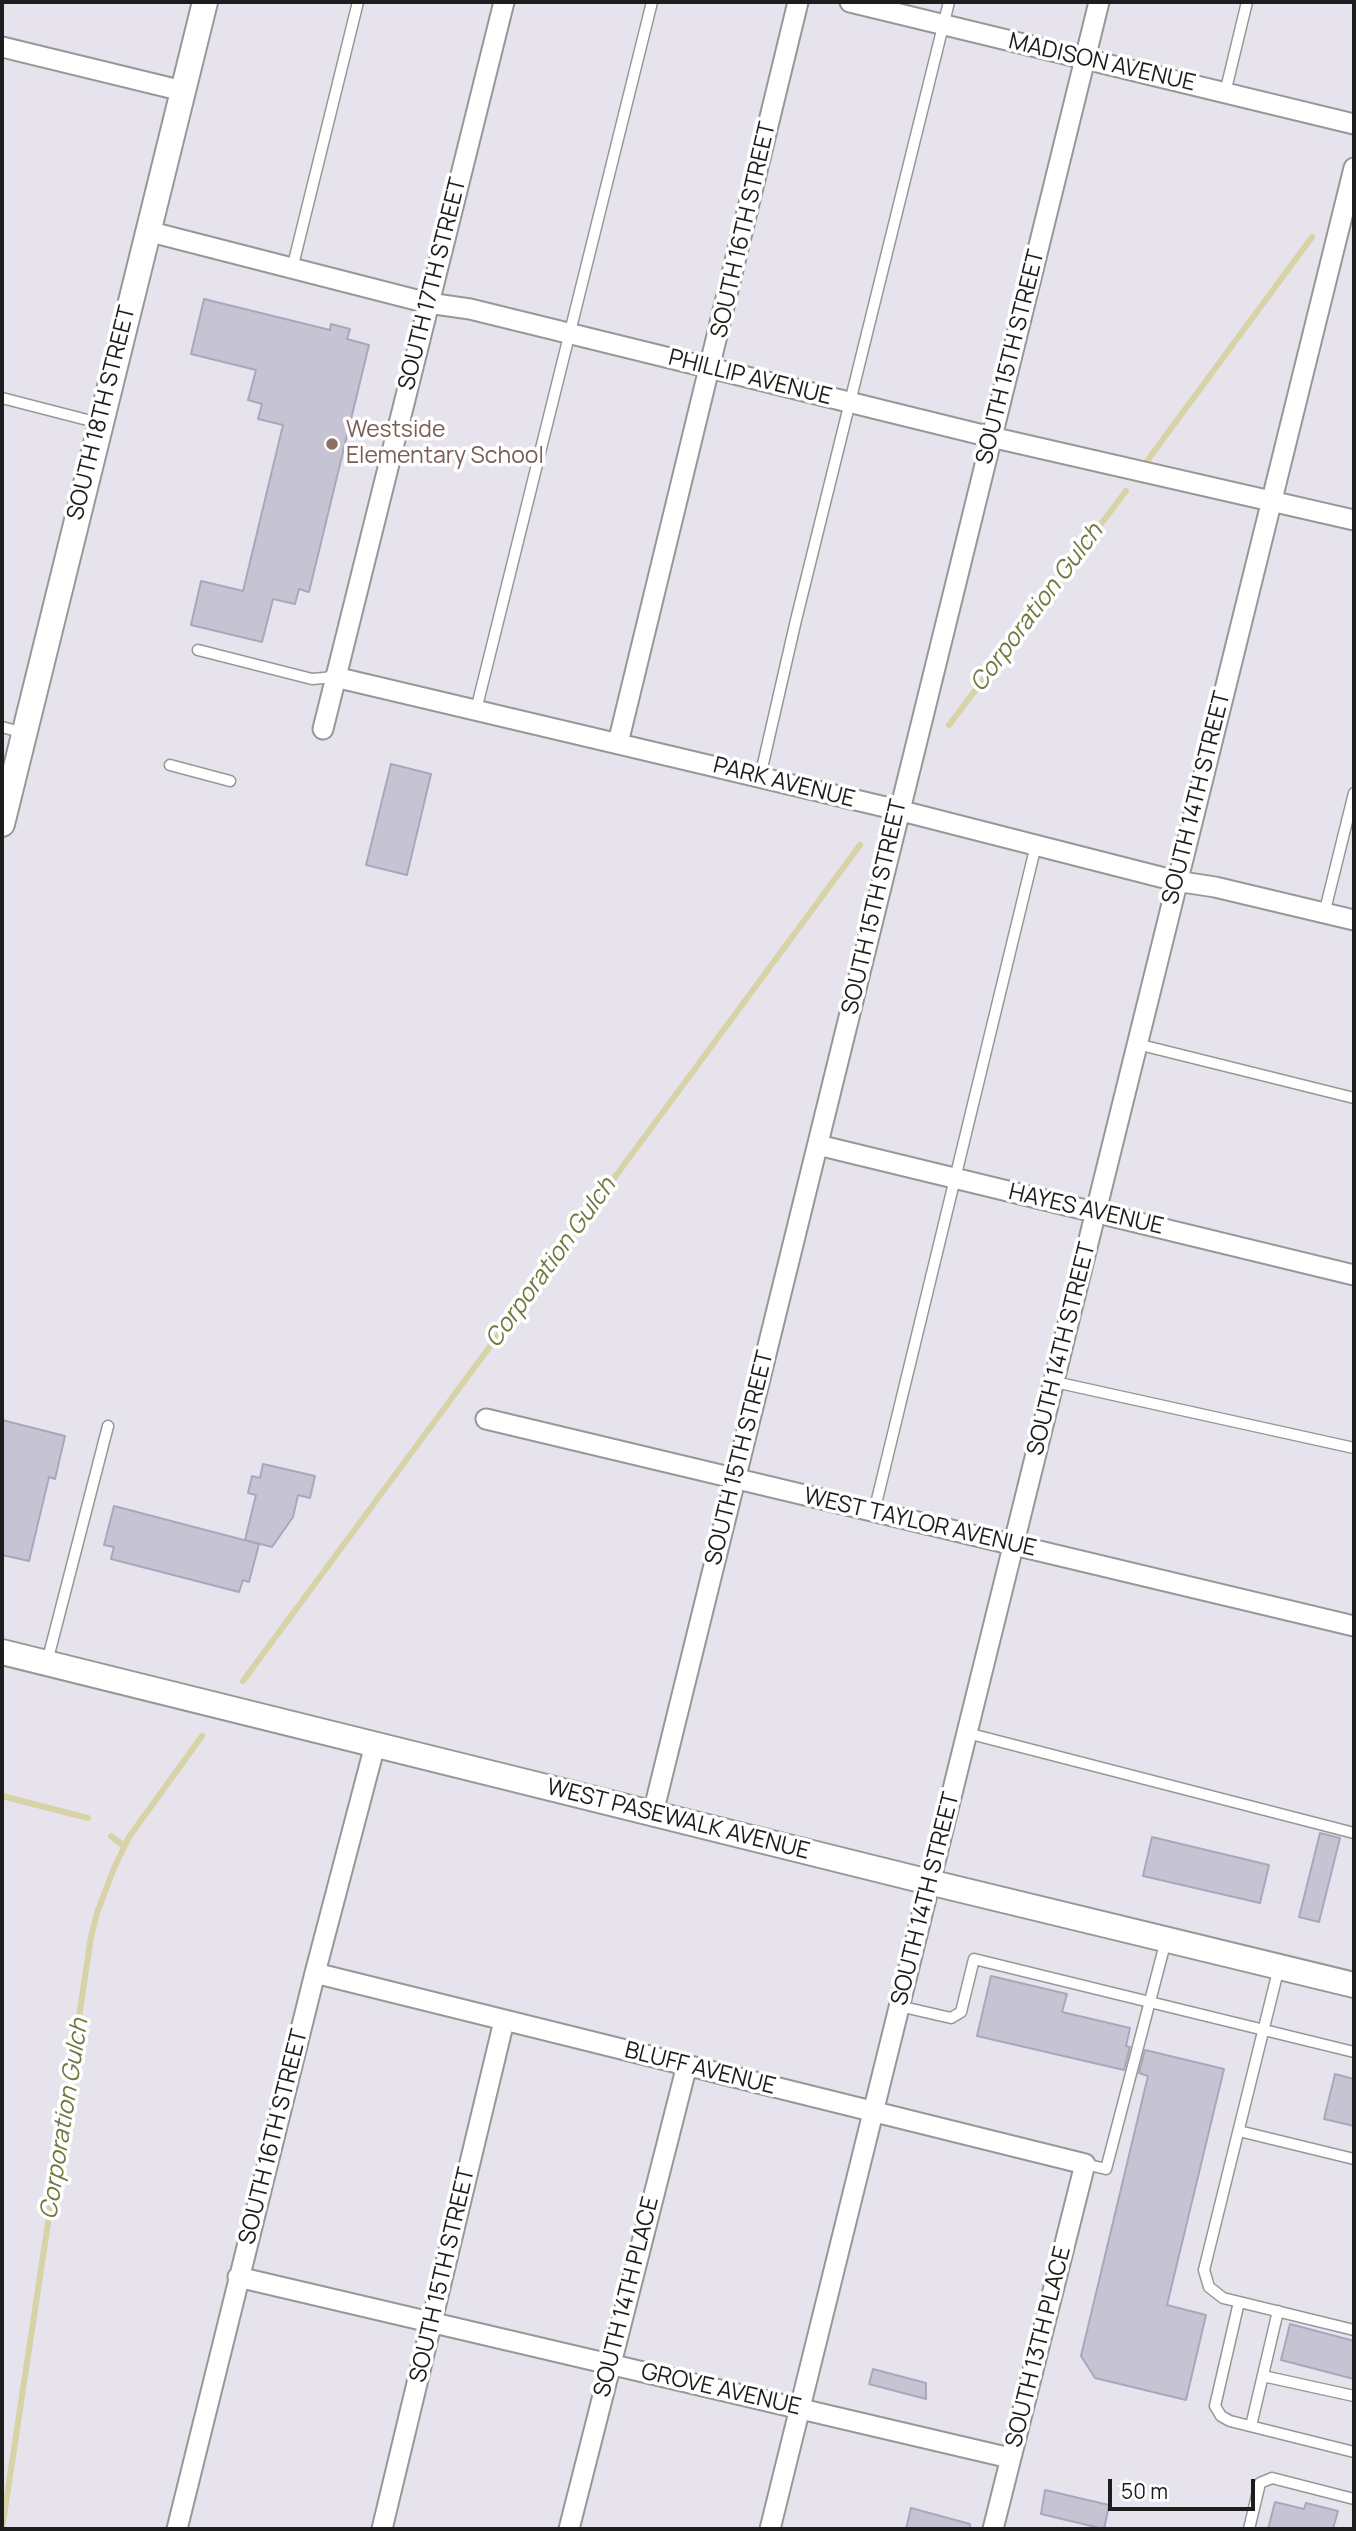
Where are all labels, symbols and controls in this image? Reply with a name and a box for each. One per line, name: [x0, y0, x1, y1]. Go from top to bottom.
street label: MADISON AVENUE: [1006, 28, 1198, 98]
street label: SOUTH 16TH STREET: [706, 119, 782, 341]
street label: SOUTH 17TH STREET: [393, 175, 473, 393]
street label: SOUTH 15TH STREET: [971, 247, 1051, 467]
street label: SOUTH 18TH STREET: [62, 303, 142, 523]
street label: PHILLIP AVENUE: [665, 344, 835, 412]
place label: Westside Elementary School: [346, 417, 544, 471]
marker: Westside Elementary School: [324, 436, 340, 452]
water label: Corporation Gulch: [965, 518, 1109, 698]
street label: SOUTH 14TH STREET: [1157, 689, 1237, 907]
street label: PARK AVENUE: [710, 752, 858, 814]
street label: SOUTH 15TH STREET: [837, 797, 913, 1017]
water label: Corporation Gulch: [480, 1173, 622, 1353]
street label: HAYES AVENUE: [1006, 1179, 1166, 1241]
street label: SOUTH 14TH STREET: [1022, 1240, 1102, 1458]
street label: SOUTH 15TH STREET: [700, 1348, 780, 1568]
street label: WEST TAYLOR AVENUE: [801, 1483, 1039, 1563]
street label: WEST PASEWALK AVENUE: [544, 1774, 812, 1866]
street label: SOUTH 14TH STREET: [886, 1790, 966, 2008]
water label: Corporation Gulch: [35, 2017, 95, 2221]
street label: SOUTH 16TH STREET: [234, 2027, 314, 2247]
street label: BLUFF AVENUE: [622, 2037, 778, 2101]
street label: SOUTH 15TH STREET: [405, 2165, 481, 2385]
street label: SOUTH 14TH PLACE: [589, 2194, 665, 2400]
street label: SOUTH 13TH PLACE: [1001, 2244, 1077, 2450]
street label: GROVE AVENUE: [638, 2358, 804, 2422]
scale bar: [1111, 2464, 1258, 2508]
text: 50 m: [1121, 2477, 1168, 2505]

